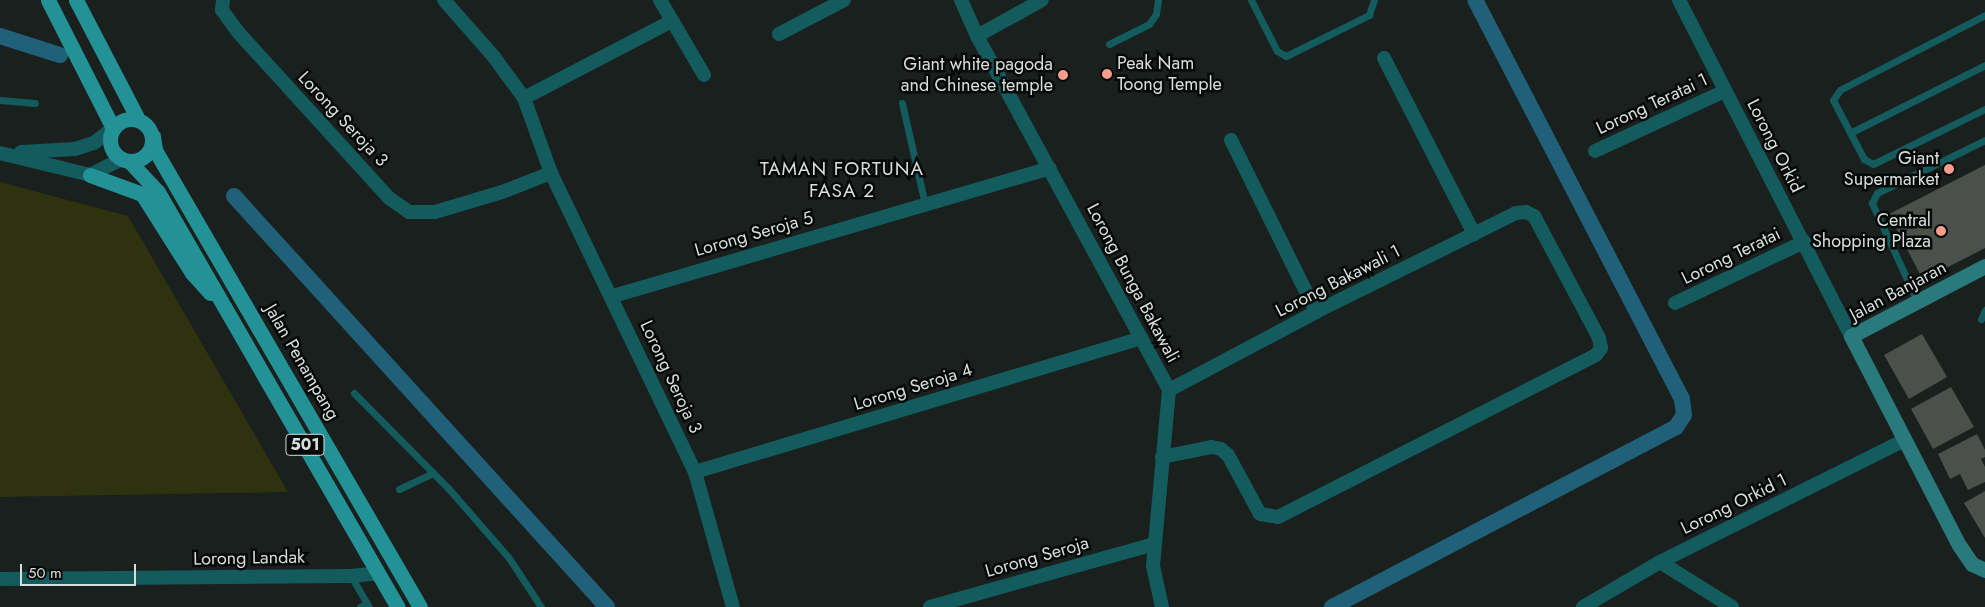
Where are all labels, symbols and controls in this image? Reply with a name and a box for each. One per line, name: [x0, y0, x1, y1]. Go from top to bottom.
place label: Peak Nam Toong Temple: [1117, 53, 1222, 96]
place label: Giant white pagoda and Chinese temple: [901, 54, 1053, 96]
street label: Lorong Seroja 3: [293, 67, 393, 171]
marker: Peak Nam Toong Temple: [1101, 68, 1113, 80]
marker: Giant white pagoda and Chinese temple: [1057, 69, 1069, 81]
street label: Lorong Teratai 1: [1593, 69, 1711, 139]
street label: Lorong Orkid: [1742, 96, 1808, 196]
place label: Giant Supermarket: [1844, 148, 1939, 190]
district label: TAMAN FORTUNA FASA 2: [758, 158, 926, 202]
marker: Giant Supermarket: [1943, 163, 1955, 175]
street label: Lorong Bunga Bakawali: [1082, 200, 1184, 366]
street label: Lorong Seroja 5: [692, 207, 816, 261]
place label: Central Shopping Plaza: [1812, 210, 1931, 252]
street label: Lorong Teratai: [1678, 223, 1784, 289]
marker: Central Shopping Plaza: [1935, 225, 1947, 237]
street label: Lorong Bakawali 1: [1272, 240, 1404, 322]
street label: Jalan Banjaran: [1846, 257, 1950, 325]
street label: Jalan Penampang: [260, 300, 344, 424]
street label: Lorong Seroja 3: [635, 317, 707, 437]
street label: Lorong Seroja 4: [851, 359, 975, 415]
road number: 501: [285, 432, 325, 458]
street label: Lorong Orkid 1: [1677, 469, 1791, 539]
street label: Lorong Seroja: [983, 532, 1091, 582]
street label: Lorong Landak: [193, 546, 305, 570]
scale bar: [22, 554, 139, 586]
text: 50 m: [28, 562, 62, 584]

